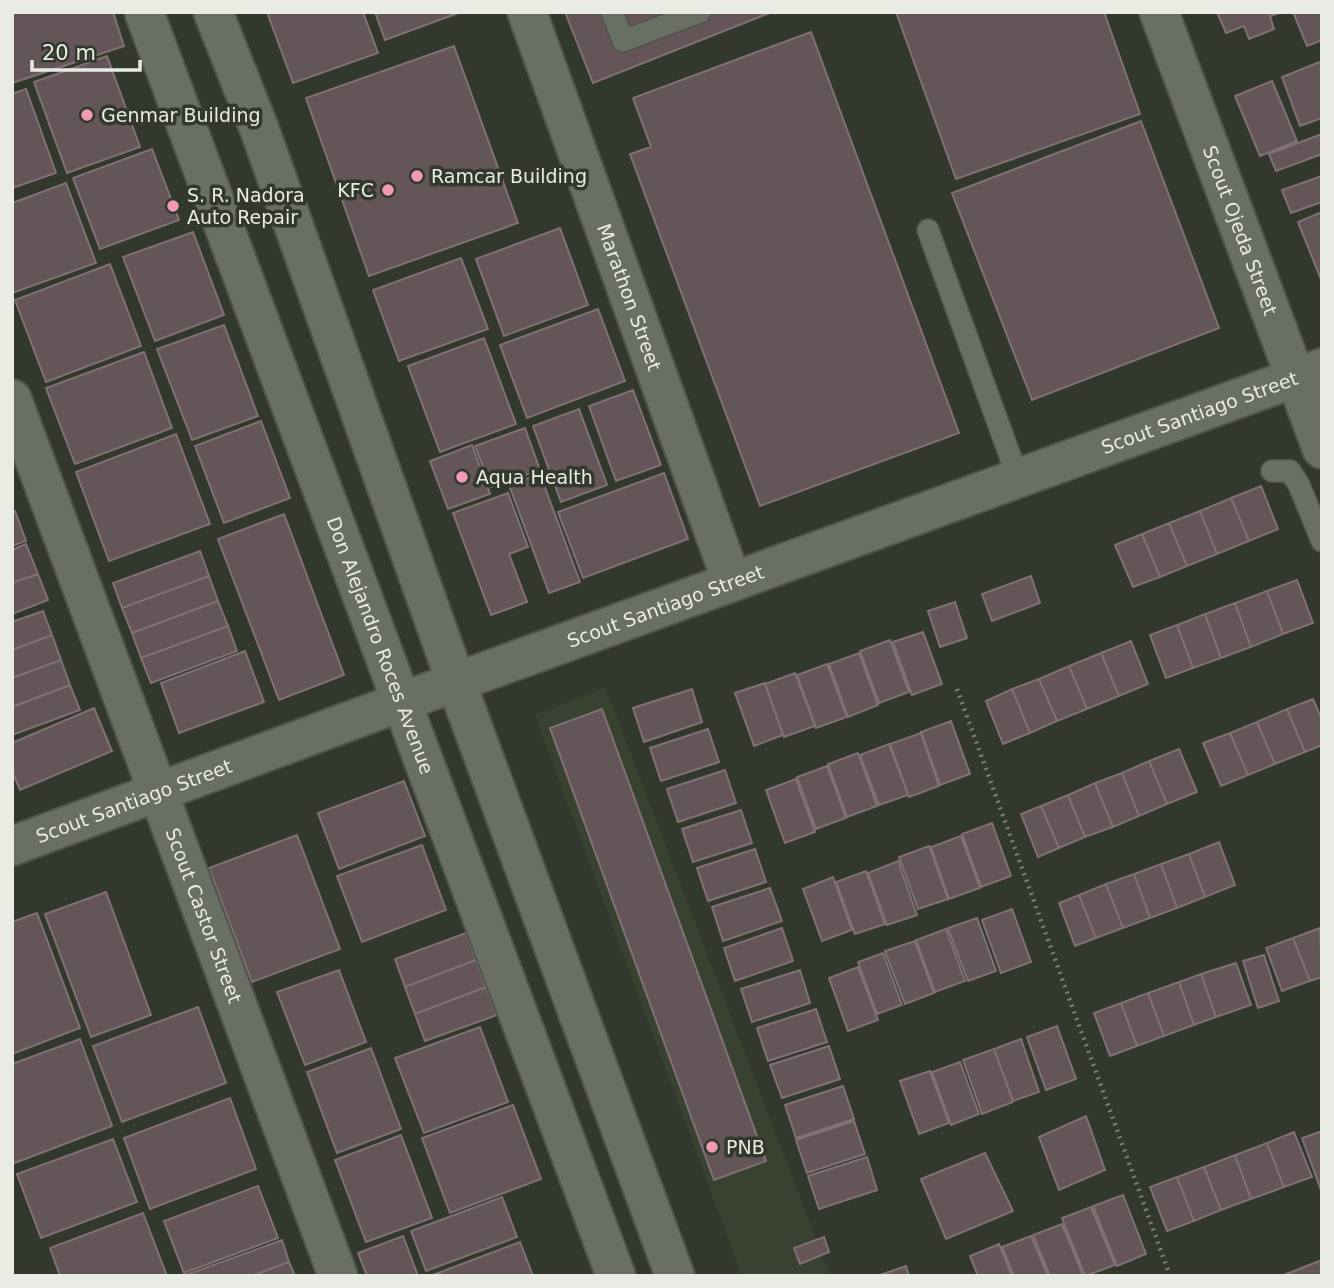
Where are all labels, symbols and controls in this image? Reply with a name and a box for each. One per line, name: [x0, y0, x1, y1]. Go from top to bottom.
scale bar: [32, 28, 140, 72]
text: 20 m: [42, 41, 96, 65]
place label: Genmar Building: [101, 104, 261, 126]
marker: Genmar Building: [79, 107, 95, 123]
street label: Scout Ojeda Street: [1199, 143, 1282, 318]
place label: Ramcar Building: [431, 165, 587, 187]
marker: Ramcar Building: [409, 168, 425, 184]
place label: KFC: [337, 179, 374, 201]
marker: KFC: [380, 182, 396, 198]
place label: S. R. Nadora Auto Repair: [187, 184, 305, 228]
marker: S. R. Nadora Auto Repair: [165, 198, 181, 214]
street label: Marathon Street: [593, 221, 666, 374]
street label: Scout Santiago Street: [1098, 367, 1301, 458]
place label: Aqua Health: [476, 466, 593, 488]
marker: Aqua Health: [454, 469, 470, 485]
street label: Don Alejandro Roces Avenue: [322, 513, 439, 777]
street label: Scout Santiago Street: [564, 560, 767, 652]
street label: Scout Santiago Street: [33, 755, 235, 847]
street label: Scout Castor Street: [161, 825, 247, 1006]
place label: PNB: [726, 1136, 765, 1158]
marker: PNB: [704, 1139, 720, 1155]

